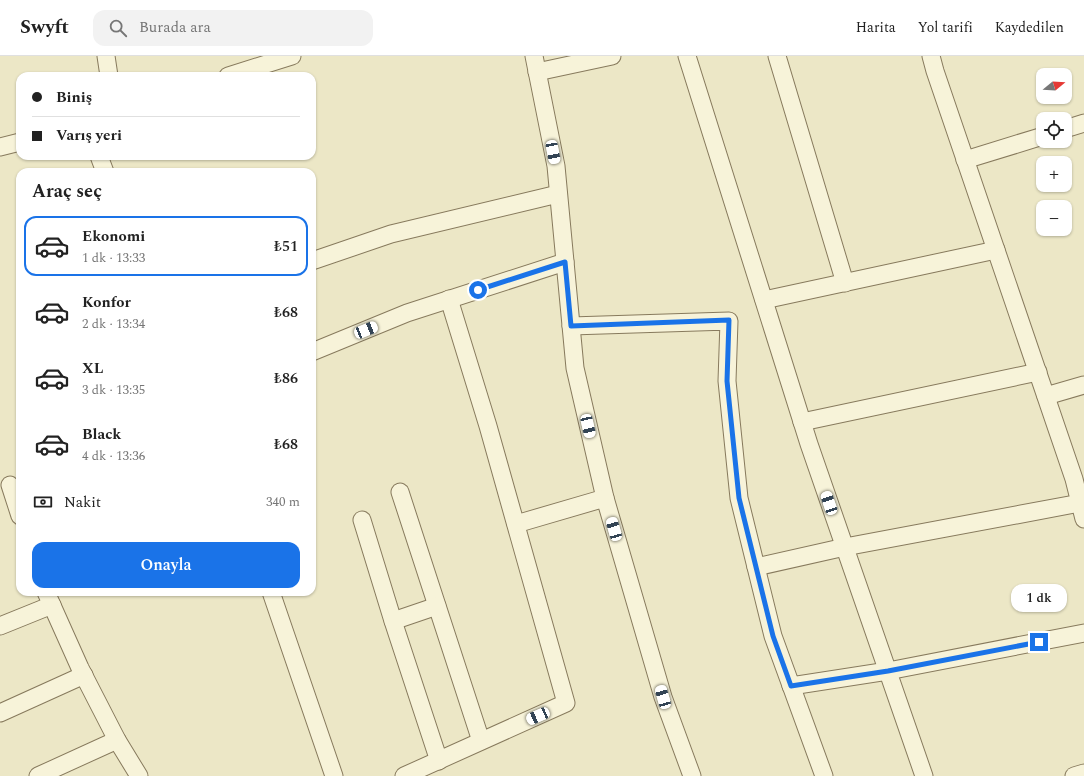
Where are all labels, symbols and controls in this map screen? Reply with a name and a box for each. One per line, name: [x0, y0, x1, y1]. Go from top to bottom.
search box: [93, 10, 373, 46]
text: Swyft: [20, 13, 69, 42]
text: Burada ara: [139, 16, 211, 39]
icon: search: [107, 17, 129, 39]
text: Harita: [856, 17, 896, 38]
text: Yol tarifi: [918, 17, 973, 38]
text: Kaydedilen: [995, 17, 1064, 38]
north arrow: [1036, 68, 1072, 104]
map controls: [1036, 68, 1072, 236]
text: Biniş: [56, 86, 92, 109]
button: locate: [1036, 112, 1072, 148]
text: Varış yeri: [56, 124, 122, 147]
car: [545, 139, 561, 165]
button: +: [1036, 156, 1072, 192]
text: Araç seç: [32, 178, 102, 205]
button: −: [1036, 200, 1072, 236]
text: Ekonomi: [82, 225, 145, 248]
icon: car: [34, 228, 70, 264]
text: ₺51: [274, 235, 298, 258]
text: 1 dk · 13:33: [82, 248, 145, 268]
route start: [469, 281, 487, 299]
text: Konfor: [82, 291, 131, 314]
icon: car: [34, 294, 70, 330]
text: ₺68: [274, 301, 298, 324]
text: 2 dk · 13:34: [82, 314, 145, 334]
car: [353, 320, 379, 340]
text: XL: [82, 357, 103, 380]
icon: car: [34, 360, 70, 396]
text: ₺86: [274, 367, 298, 390]
text: 3 dk · 13:35: [82, 380, 145, 400]
car: [579, 413, 597, 439]
text: Black: [82, 423, 121, 446]
icon: car: [34, 426, 70, 462]
text: ₺68: [274, 433, 298, 456]
text: 4 dk · 13:36: [82, 446, 145, 466]
car: [819, 490, 839, 516]
icon: cash: [32, 491, 54, 513]
text: Nakit: [64, 491, 101, 514]
text: 340 m: [266, 492, 300, 512]
car: [605, 516, 623, 542]
button: Onayla: [32, 542, 300, 588]
callout: 1 dk: [1011, 584, 1067, 612]
text: 1 dk: [1026, 588, 1052, 608]
route end: [1030, 633, 1048, 651]
car: [654, 684, 672, 710]
car: [525, 706, 551, 726]

